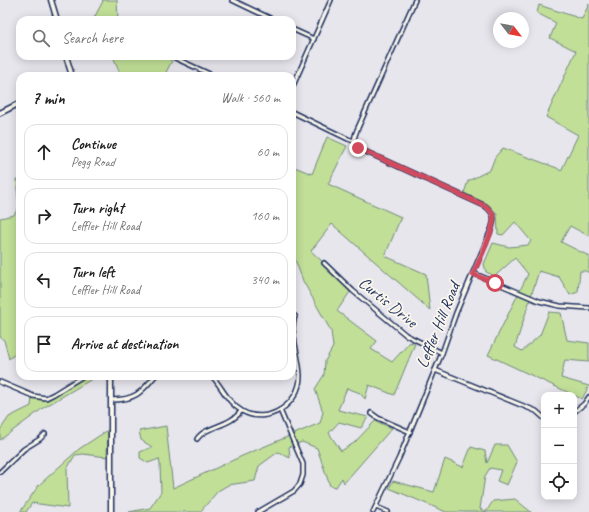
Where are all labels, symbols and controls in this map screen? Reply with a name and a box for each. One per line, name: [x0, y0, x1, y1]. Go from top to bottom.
north arrow: [493, 12, 529, 48]
search box: [16, 16, 296, 60]
icon: search: [30, 27, 52, 49]
text: Search here: [62, 29, 123, 48]
text: 7 min: [32, 88, 65, 109]
text: Walk · 560 m: [221, 90, 280, 106]
text: Continue: [71, 135, 116, 154]
route end: [349, 139, 367, 157]
icon: ahead: [33, 141, 55, 163]
text: 60 m: [257, 144, 279, 160]
text: Pegg Road: [71, 154, 115, 170]
text: Turn right: [71, 199, 124, 218]
icon: right: [33, 205, 55, 227]
text: 160 m: [251, 208, 279, 224]
text: Leffler Hill Road: [71, 218, 140, 234]
text: Turn left: [71, 263, 114, 282]
icon: left: [33, 269, 55, 291]
text: 340 m: [251, 272, 279, 288]
street label: Curtis Drive: [354, 272, 423, 333]
route start: [486, 274, 504, 292]
street label: Leffler Hill Road: [411, 277, 466, 371]
text: Leffler Hill Road: [71, 282, 140, 298]
icon: arrive: [33, 333, 55, 355]
text: Arrive at destination: [71, 335, 178, 354]
map controls: [541, 392, 577, 500]
button: +: [541, 392, 577, 428]
button: −: [541, 428, 577, 464]
button: locate: [541, 464, 577, 500]

